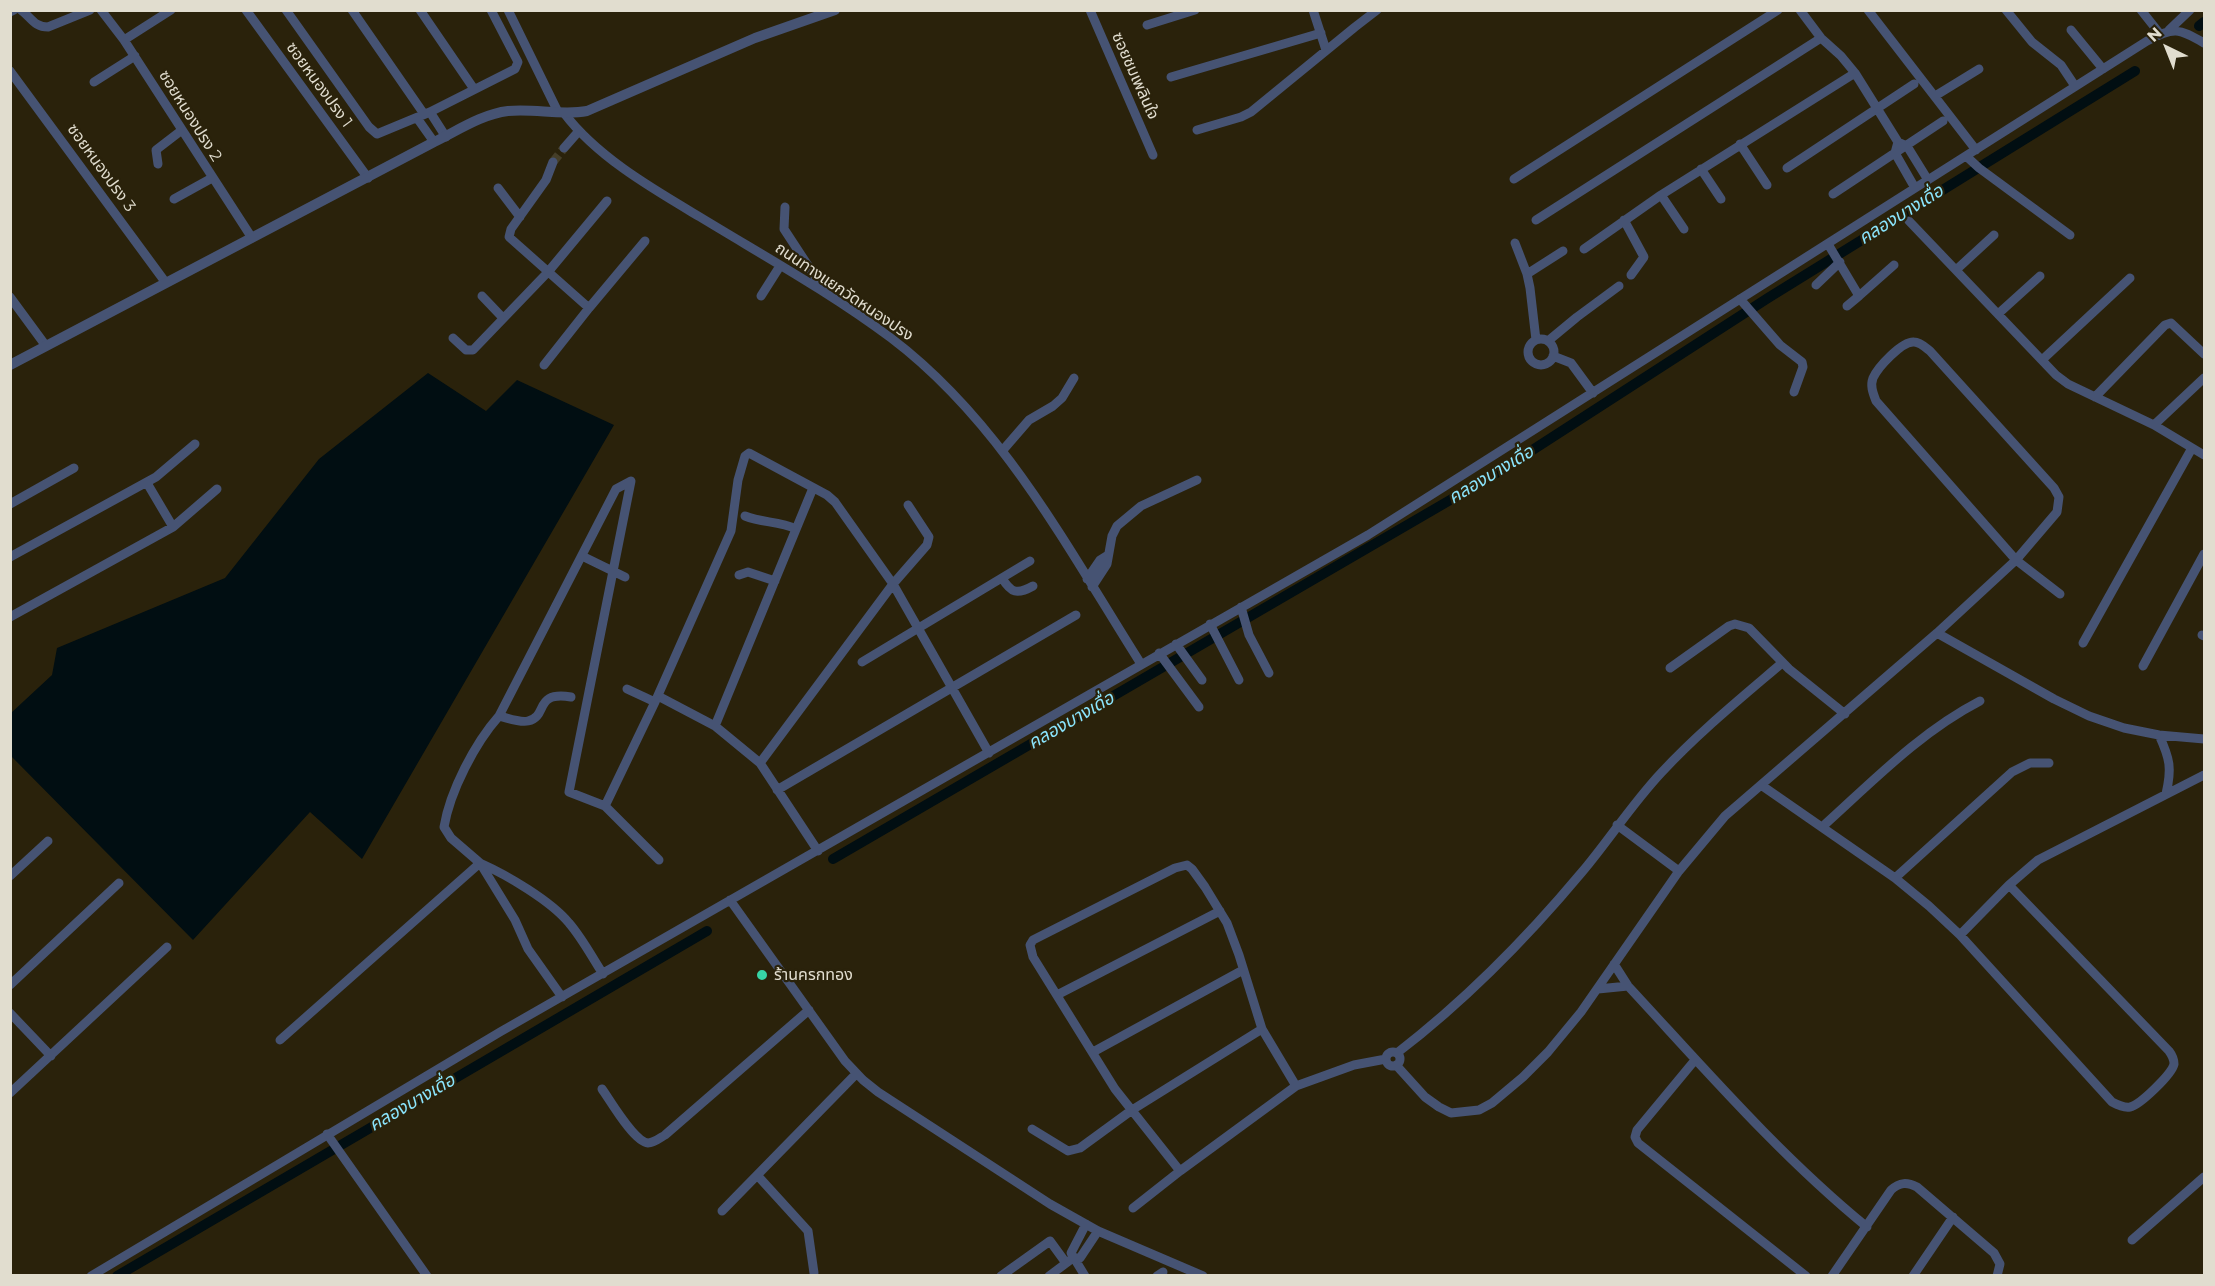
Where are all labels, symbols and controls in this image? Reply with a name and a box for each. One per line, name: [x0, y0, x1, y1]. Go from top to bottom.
north arrow: [2137, 18, 2197, 78]
text: N: [2143, 23, 2166, 46]
street label: ซอยชมเพลินใจ: [1107, 29, 1163, 123]
street label: ซอยหนองปรง 1: [282, 39, 356, 131]
street label: ซอยหนองปรง 2: [154, 67, 226, 165]
street label: ซอยหนองปรง 3: [63, 120, 139, 216]
water label: คลองบางเดื่อ: [1855, 180, 1947, 250]
street label: ถนนทางแยกวัดหนองปรง: [771, 239, 917, 345]
water label: คลองบางเดื่อ: [1444, 441, 1538, 509]
water label: คลองบางเดื่อ: [1024, 688, 1118, 754]
place label: ร้านครกทอง: [774, 965, 853, 985]
marker: ร้านครกทอง: [755, 968, 769, 982]
water label: คลองบางเดื่อ: [365, 1070, 459, 1136]

